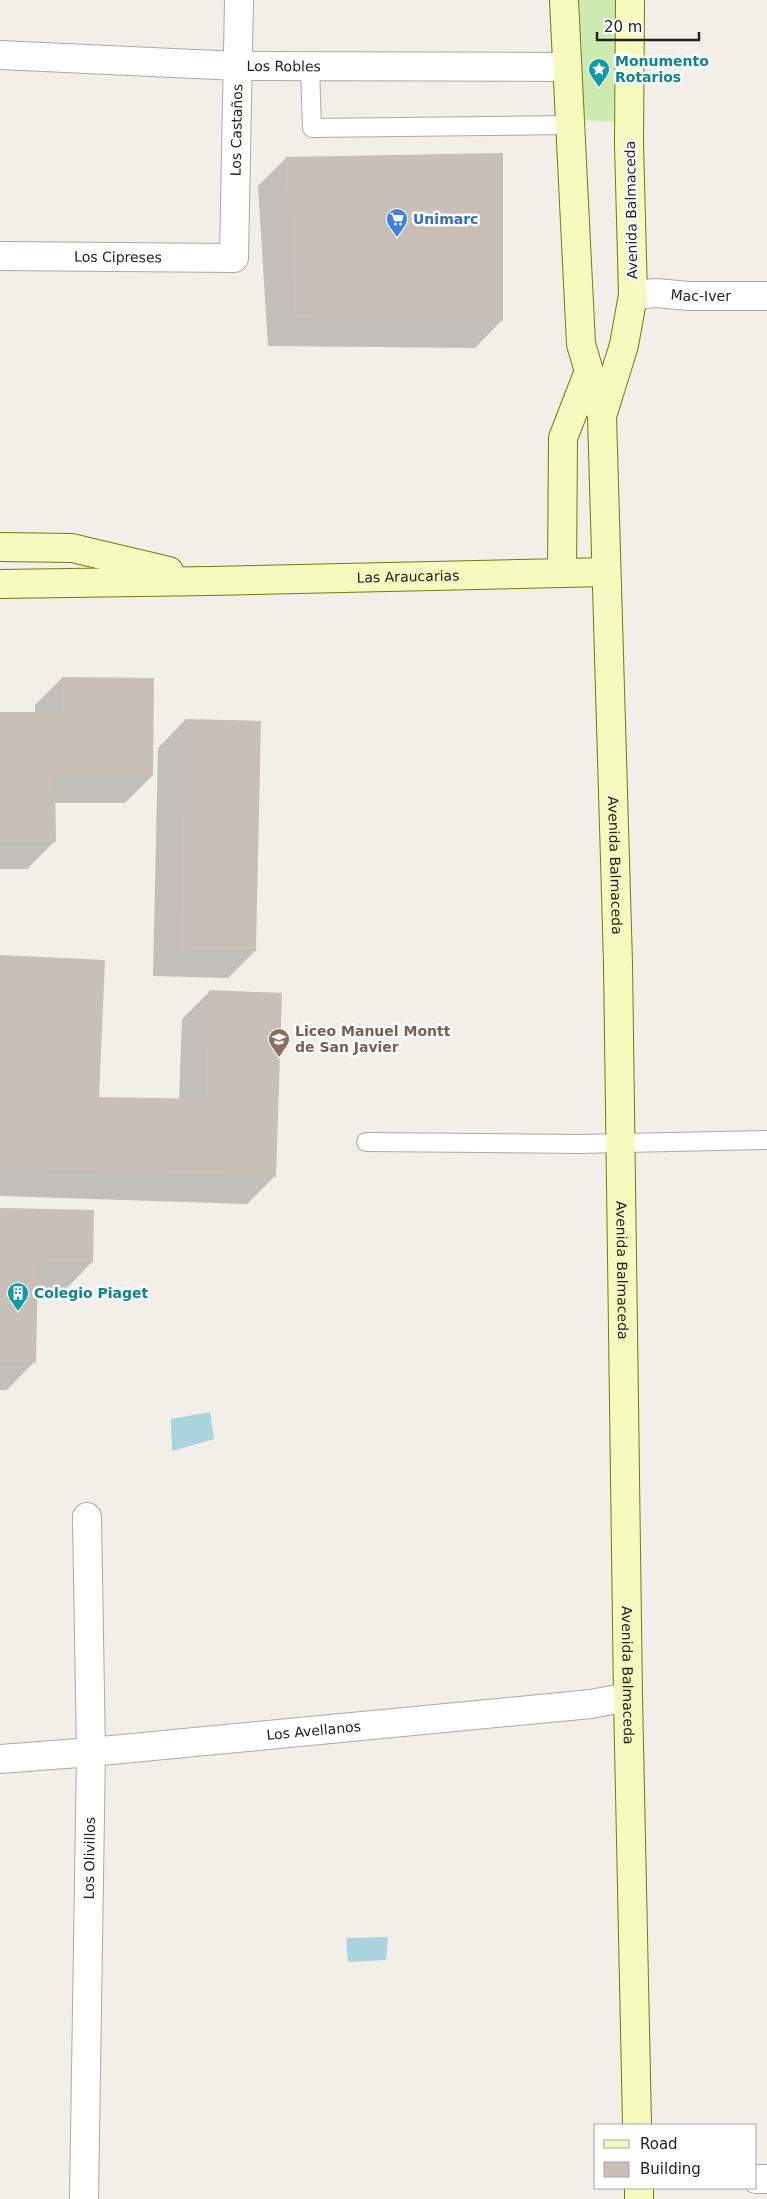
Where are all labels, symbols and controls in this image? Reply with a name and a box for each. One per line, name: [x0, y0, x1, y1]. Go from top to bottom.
scale bar: [597, 10, 700, 42]
text: 20 m: [604, 18, 642, 36]
place label: Monumento Rotarios: [615, 53, 709, 85]
place icon: Monumento Rotarios: [587, 57, 611, 88]
street label: Los Robles: [247, 58, 321, 74]
street label: Los Castaños: [228, 84, 245, 176]
street label: Avenida Balmaceda: [622, 141, 640, 279]
supermarket icon: Unimarc: [385, 207, 409, 238]
place label: Unimarc: [413, 211, 478, 227]
street label: Los Cipreses: [74, 249, 162, 265]
street label: Mac-Iver: [670, 286, 731, 304]
street label: Las Araucarias: [356, 567, 460, 586]
street label: Avenida Balmaceda: [605, 796, 625, 935]
place label: Liceo Manuel Montt de San Javier: [295, 1023, 451, 1055]
school or university icon: Liceo Manuel Montt de San Javier: [267, 1027, 291, 1058]
street label: Avenida Balmaceda: [613, 1201, 631, 1340]
building icon: Colegio Piaget: [6, 1281, 30, 1312]
place label: Colegio Piaget: [34, 1285, 149, 1301]
street label: Avenida Balmaceda: [619, 1606, 637, 1745]
street label: Los Avellanos: [266, 1718, 362, 1743]
street label: Los Olivillos: [81, 1817, 98, 1899]
legend: [594, 2124, 757, 2189]
text: Road: [640, 2135, 678, 2153]
text: Building: [640, 2160, 701, 2178]

